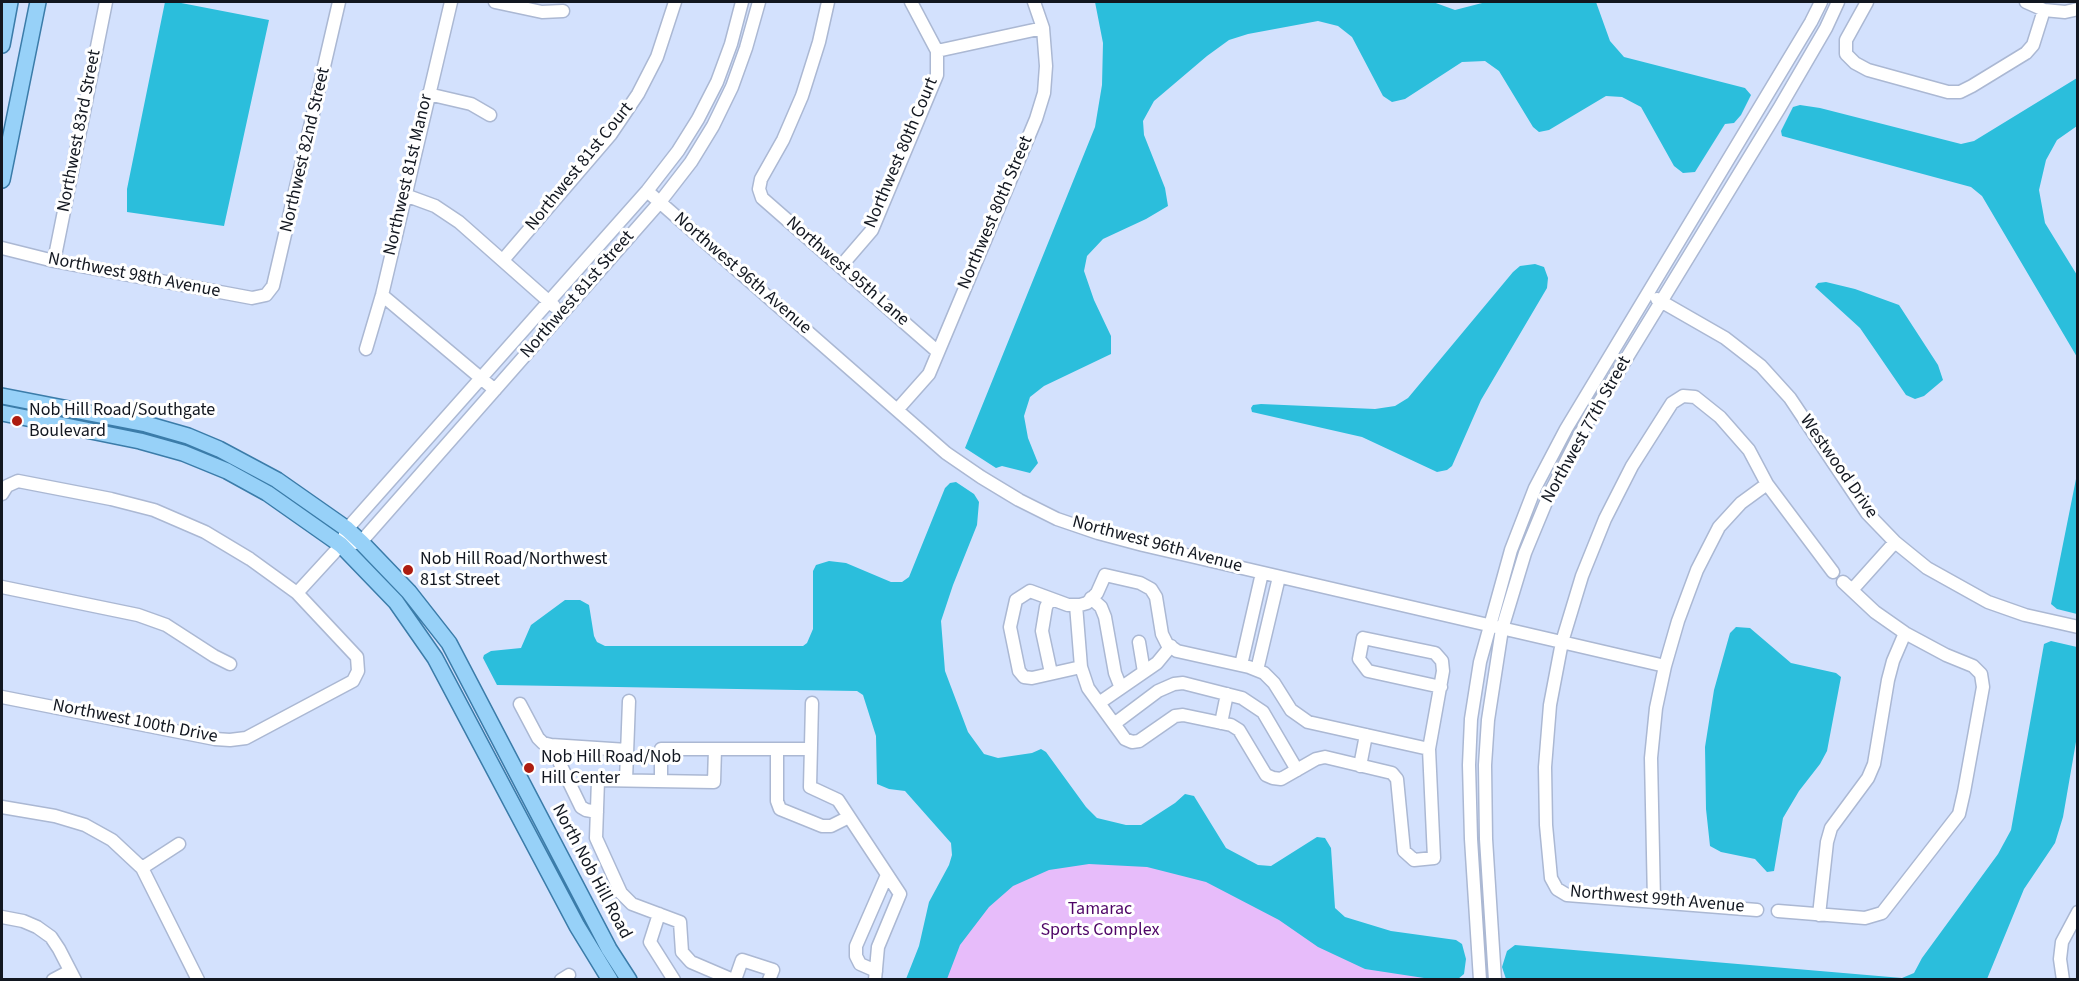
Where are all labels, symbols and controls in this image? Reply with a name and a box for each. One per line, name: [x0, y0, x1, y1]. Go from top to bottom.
street label: Northwest 83rd Street: [54, 48, 106, 214]
street label: Northwest 82nd Street: [277, 65, 335, 235]
street label: Northwest 80th Court: [860, 74, 944, 232]
street label: Northwest 81st Manor: [380, 92, 438, 258]
street label: Northwest 81st Court: [522, 98, 638, 236]
street label: Northwest 80th Street: [954, 133, 1038, 293]
street label: Northwest 96th Avenue: [669, 208, 815, 340]
street label: Northwest 95th Lane: [781, 213, 913, 331]
street label: Northwest 81st Street: [517, 227, 639, 363]
street label: Northwest 98th Avenue: [46, 249, 222, 303]
street label: Northwest 77th Street: [1538, 353, 1636, 507]
place label: Nob Hill Road/Southgate Boulevard: [29, 400, 215, 442]
street label: Westwood Drive: [1794, 411, 1882, 523]
marker: Nob Hill Road/Southgate Boulevard: [10, 414, 24, 428]
street label: Northwest 96th Avenue: [1070, 512, 1244, 578]
place label: Nob Hill Road/Northwest 81st Street: [420, 549, 607, 592]
marker: Nob Hill Road/Northwest 81st Street: [401, 563, 415, 577]
street label: Northwest 100th Drive: [51, 695, 219, 749]
place label: Nob Hill Road/Nob Hill Center: [541, 747, 681, 789]
marker: Nob Hill Road/Nob Hill Center: [522, 761, 536, 775]
street label: North Nob Hill Road: [546, 801, 636, 943]
street label: Northwest 99th Avenue: [1569, 882, 1745, 918]
park label: Tamarac Sports Complex: [1040, 899, 1160, 942]

